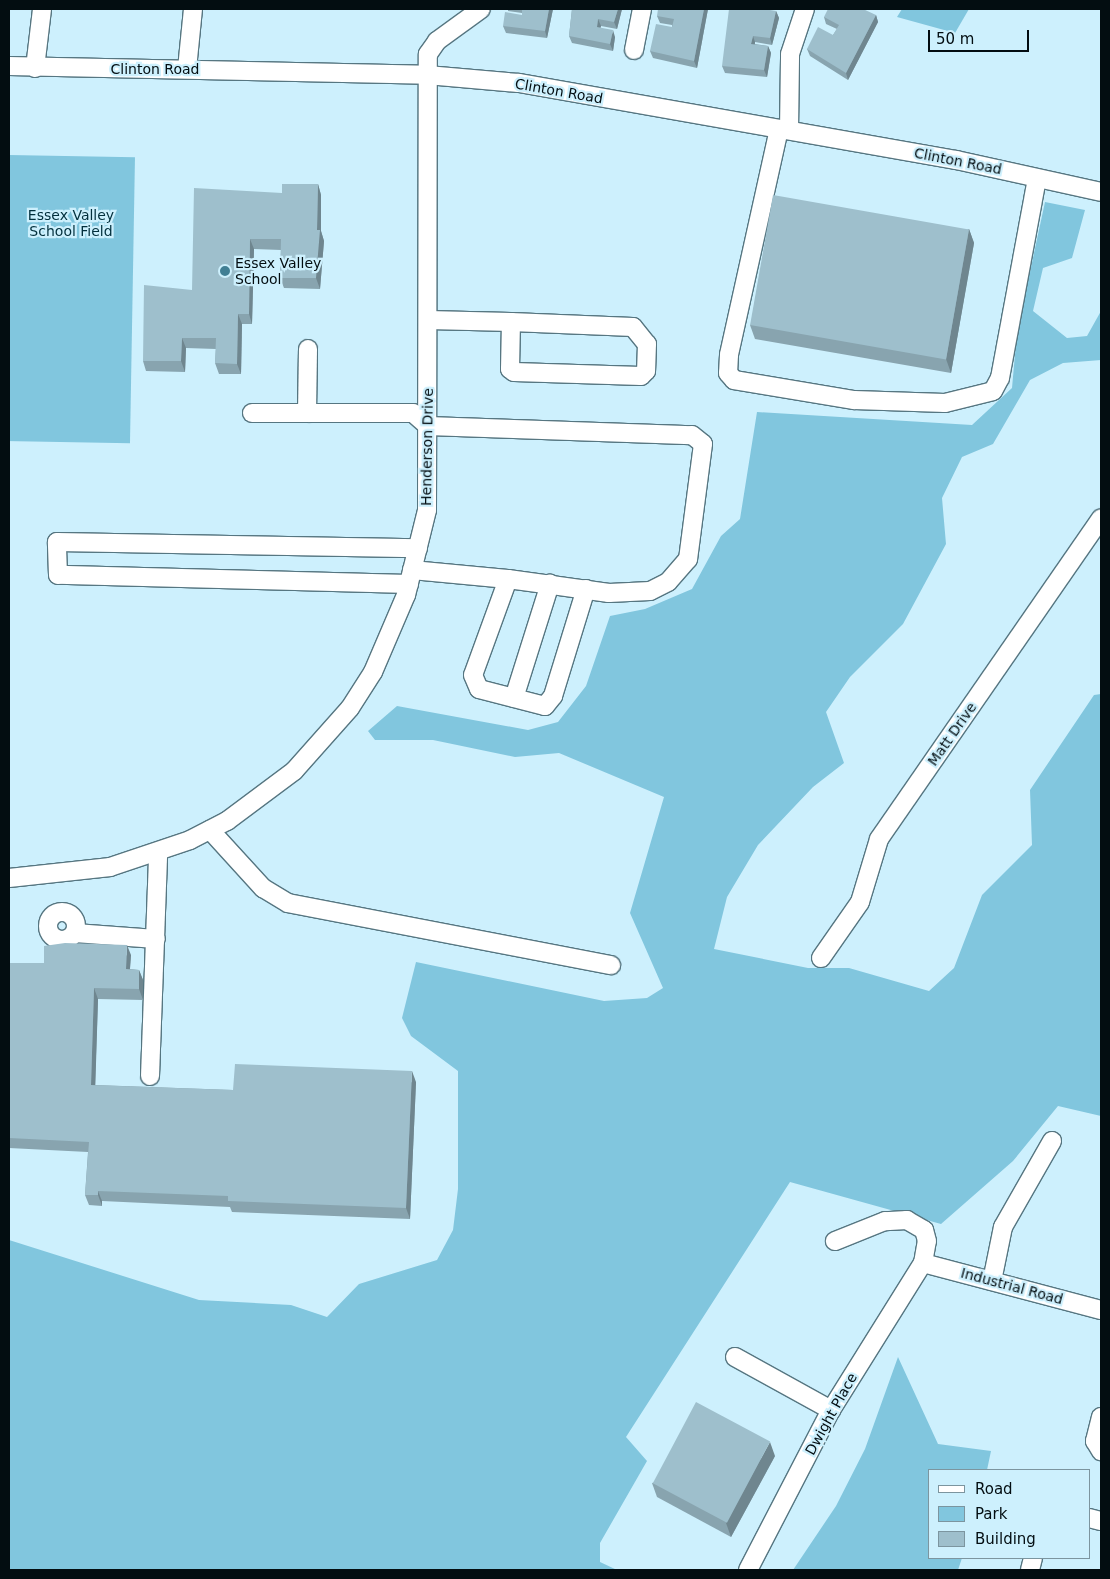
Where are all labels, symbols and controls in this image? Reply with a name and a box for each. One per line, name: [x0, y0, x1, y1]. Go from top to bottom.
scale bar: [930, 20, 1031, 52]
text: 50 m: [936, 30, 974, 48]
street label: Clinton Road: [111, 61, 199, 77]
street label: Clinton Road: [514, 75, 604, 107]
street label: Clinton Road: [913, 144, 1003, 178]
park label: Essex Valley School Field: [28, 207, 114, 240]
place label: Essex Valley School: [235, 255, 321, 288]
marker: Essex Valley School: [219, 265, 231, 277]
street label: Henderson Drive: [418, 388, 436, 506]
street label: Matt Drive: [924, 699, 980, 769]
street label: Industrial Road: [959, 1264, 1065, 1308]
street label: Dwight Place: [802, 1370, 860, 1458]
legend: [928, 1469, 1090, 1559]
text: Road: [975, 1480, 1013, 1498]
text: Park: [975, 1505, 1007, 1523]
text: Building: [975, 1530, 1036, 1548]

